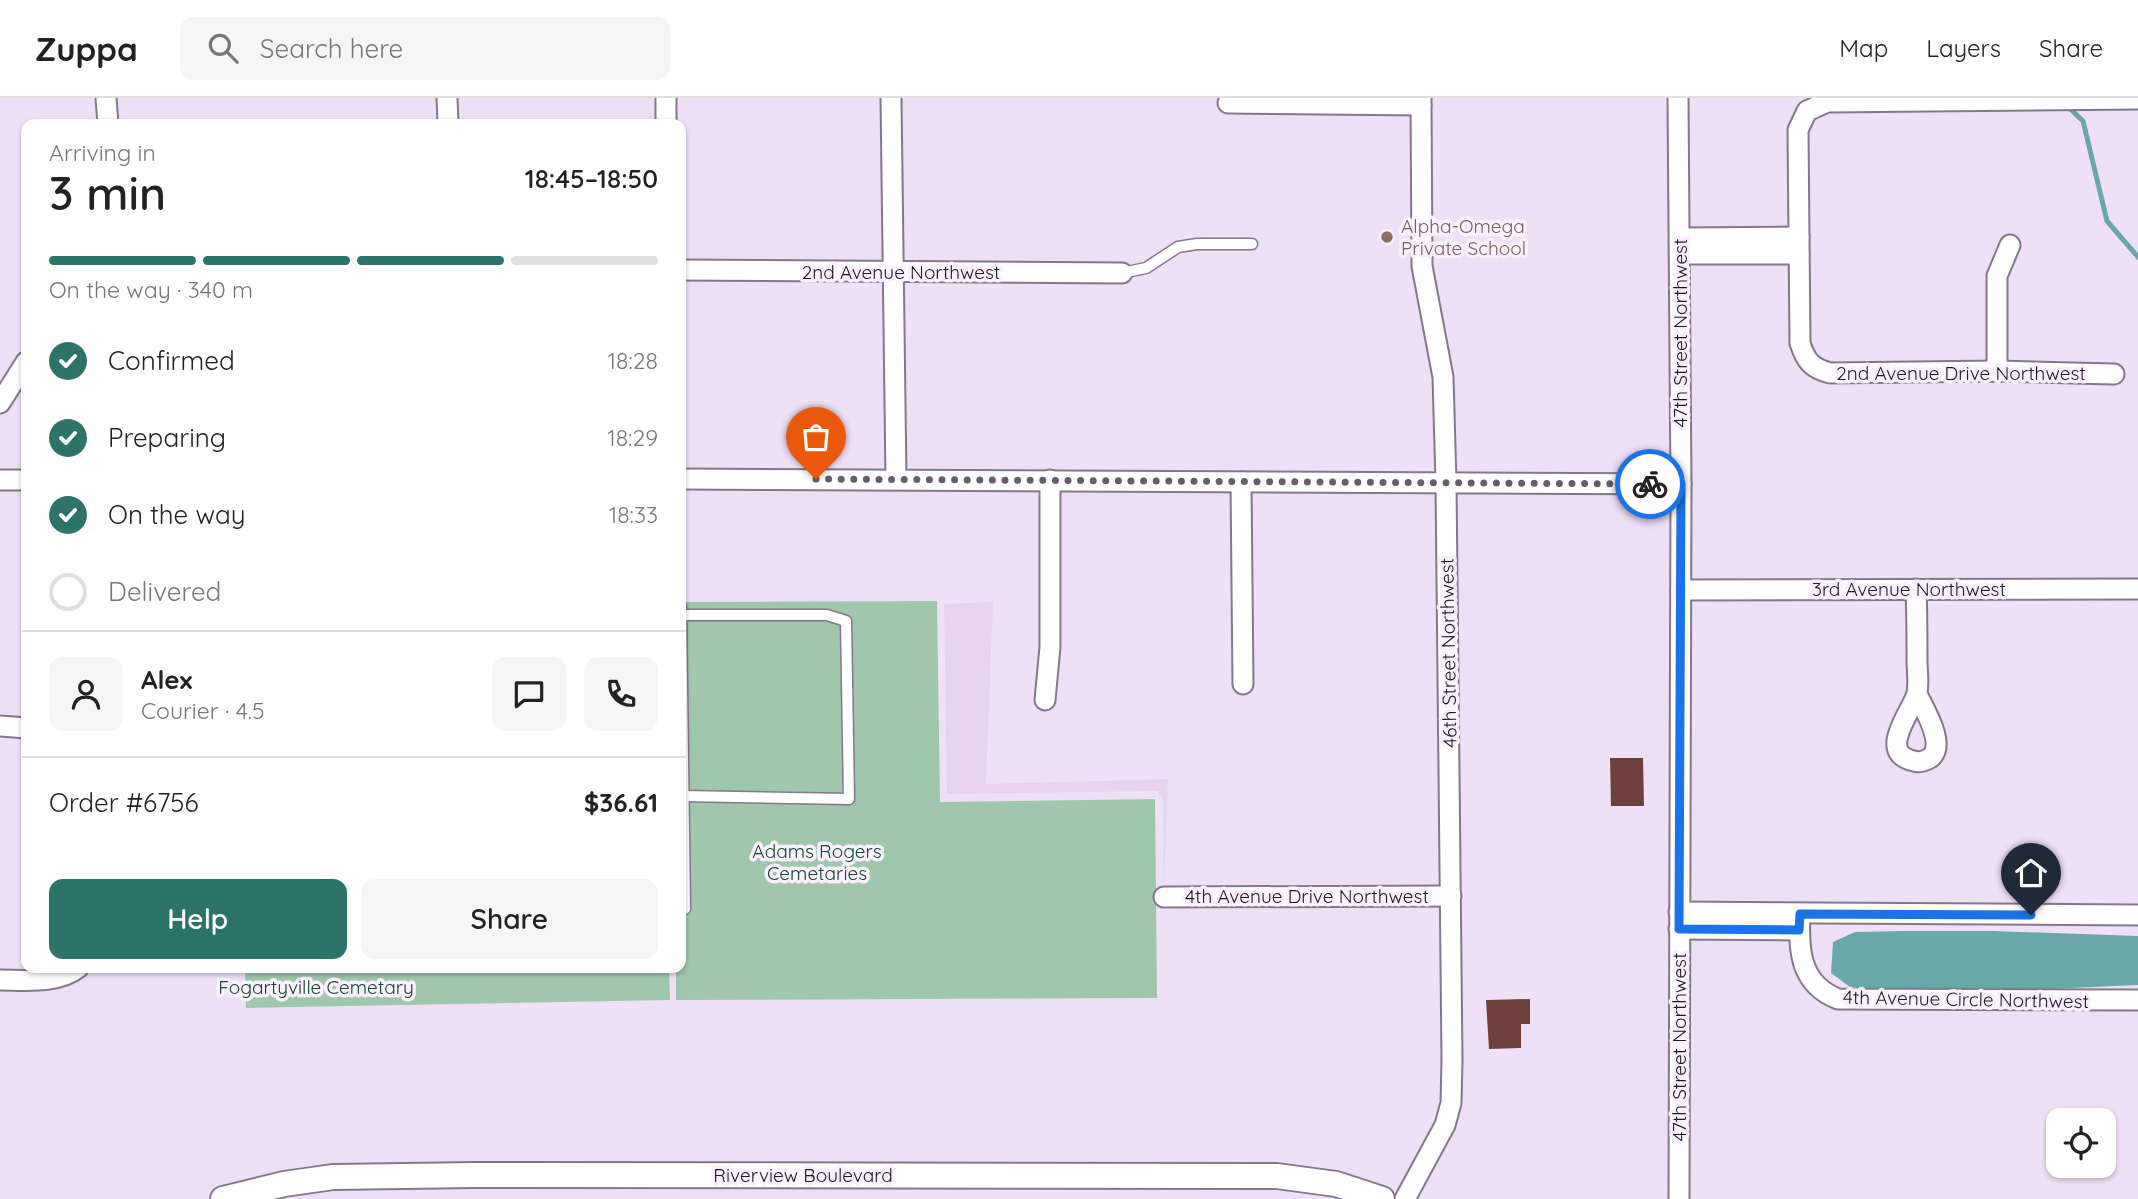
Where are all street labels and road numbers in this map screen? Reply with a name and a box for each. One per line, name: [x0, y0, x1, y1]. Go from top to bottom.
street label: 47th Street Northwest: [1668, 239, 1692, 427]
street label: 2nd Avenue Northwest: [802, 260, 1000, 284]
street label: 2nd Avenue Drive Northwest: [1836, 361, 2086, 385]
street label: 46th Street Northwest: [1434, 558, 1462, 748]
street label: 3rd Avenue Northwest: [1812, 577, 2006, 601]
street label: 4th Avenue Drive Northwest: [1185, 884, 1429, 908]
street label: 47th Street Northwest: [1667, 953, 1691, 1141]
street label: 4th Avenue Circle Northwest: [1843, 985, 2089, 1013]
street label: Riverview Boulevard: [713, 1163, 893, 1187]

